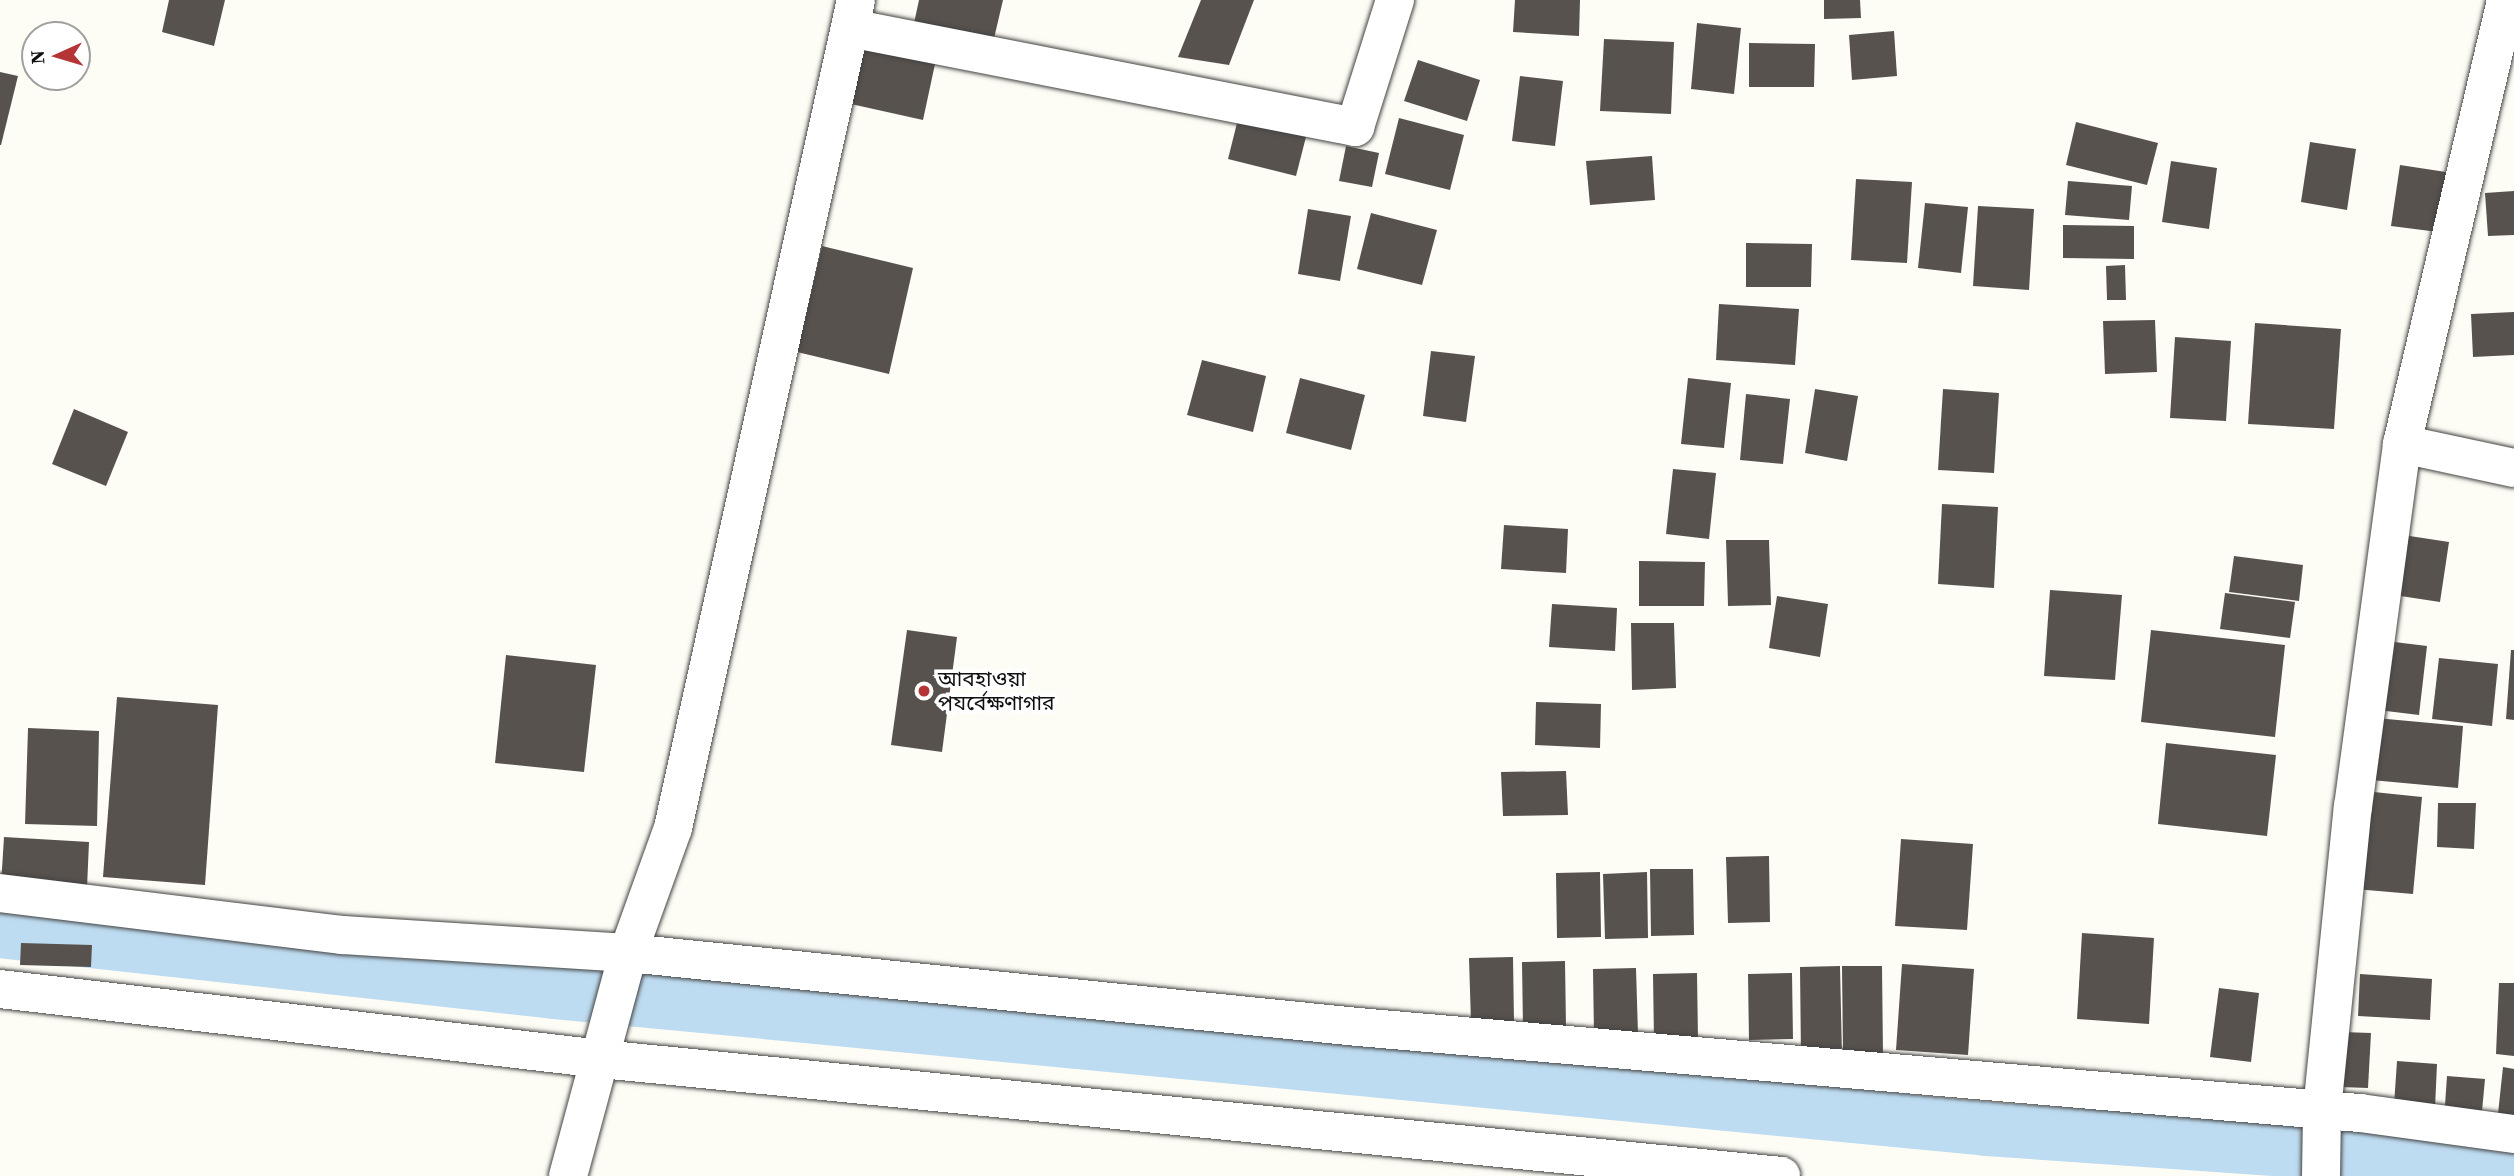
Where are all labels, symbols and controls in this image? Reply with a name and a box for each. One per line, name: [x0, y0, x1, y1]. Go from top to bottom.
north arrow: [21, 21, 91, 91]
text: N: [24, 50, 50, 65]
place label: আবহাওয়া পযর্বেক্ষণাগার: [938, 666, 1055, 716]
marker: আবহাওয়া পযর্বেক্ষণাগার: [916, 683, 932, 699]

